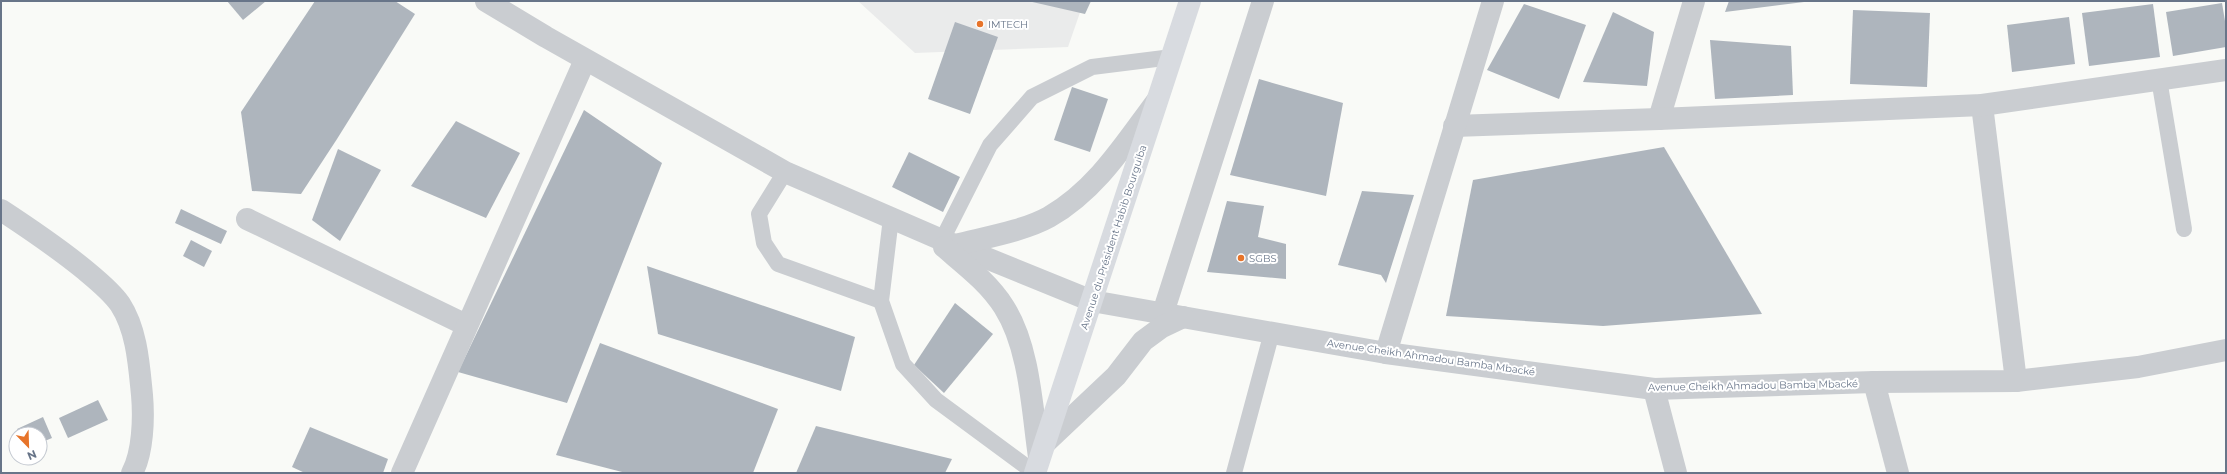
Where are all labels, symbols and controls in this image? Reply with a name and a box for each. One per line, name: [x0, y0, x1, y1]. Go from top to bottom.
place label: IMTECH: [988, 18, 1028, 31]
marker: IMTECH: [975, 19, 985, 29]
street label: Avenue du Président Habib Bourguiba: [1077, 143, 1150, 331]
place label: SGBS: [1249, 252, 1277, 265]
marker: SGBS: [1236, 253, 1246, 263]
street label: Avenue Cheikh Ahmadou Bamba Mbacké: [1326, 336, 1536, 379]
street label: Avenue Cheikh Ahmadou Bamba Mbacké: [1648, 377, 1858, 394]
north arrow: [8, 426, 48, 466]
text: N: [25, 447, 39, 463]

